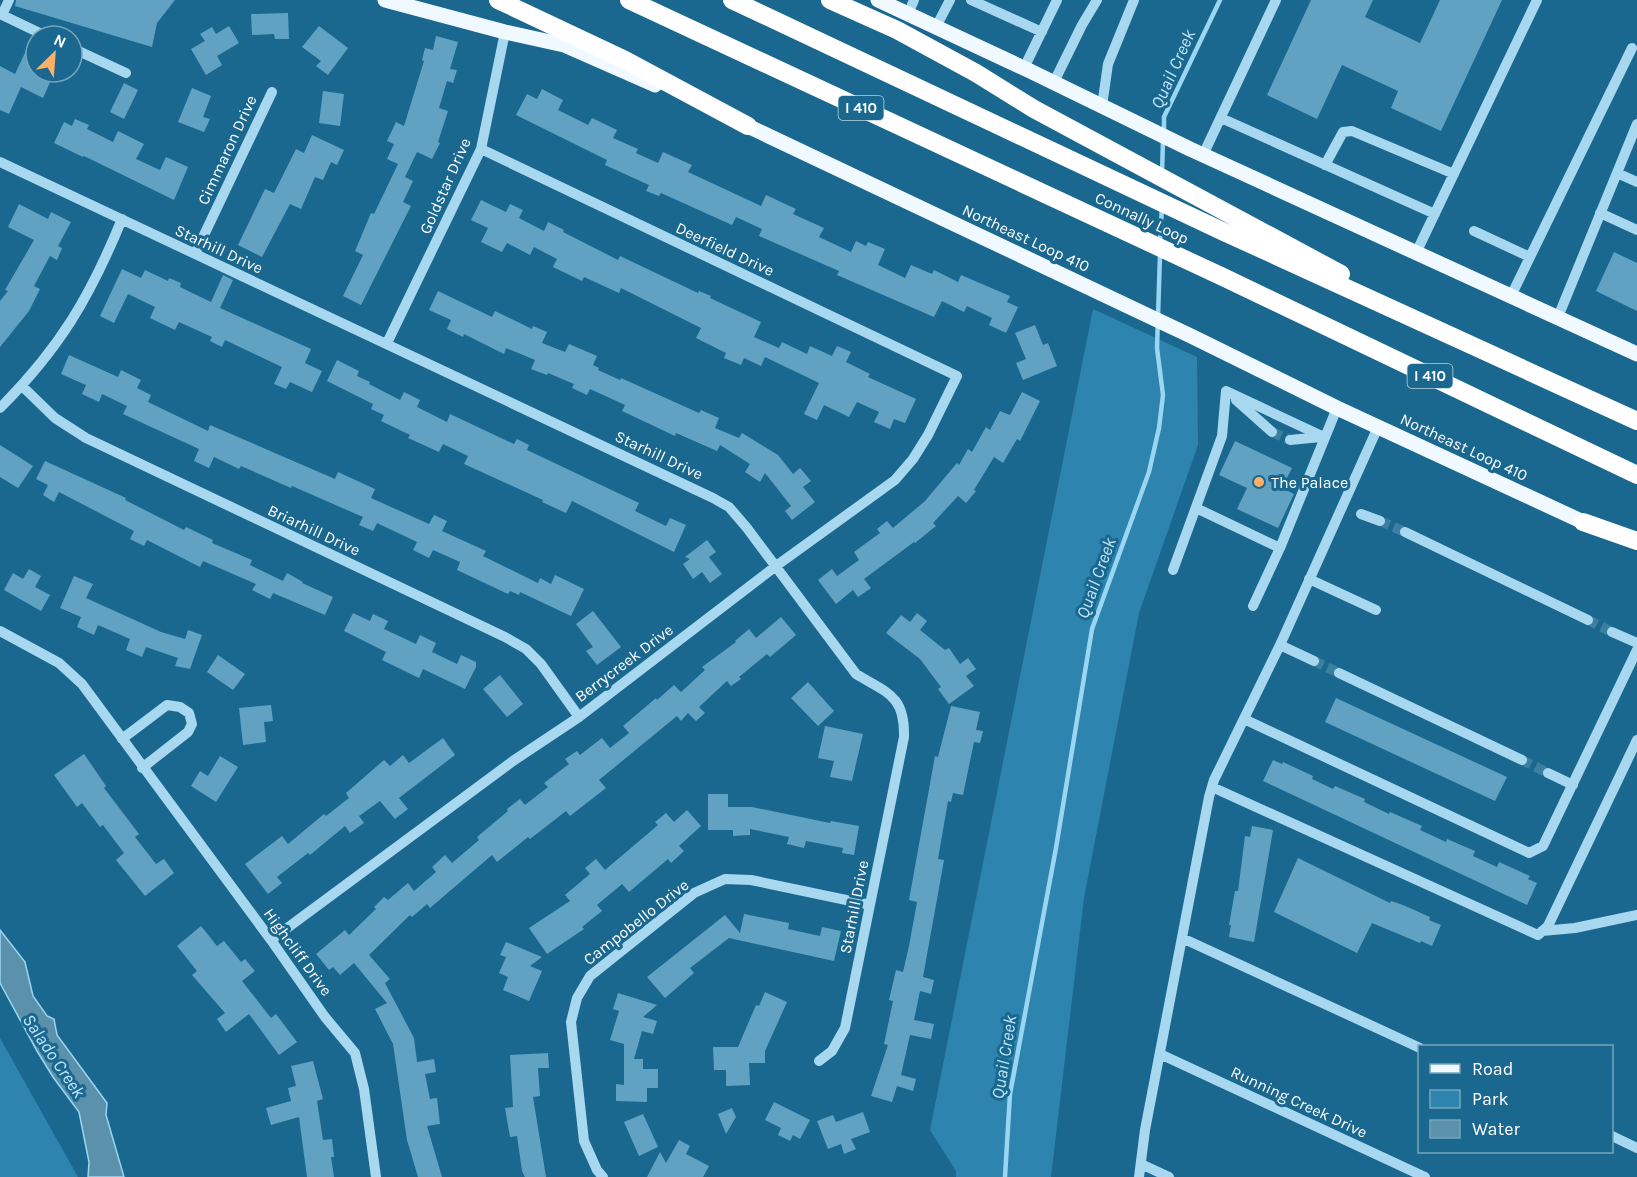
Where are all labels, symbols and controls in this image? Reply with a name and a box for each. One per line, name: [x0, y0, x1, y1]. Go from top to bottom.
north arrow: [24, 24, 84, 84]
water label: Quail Creek: [1146, 25, 1201, 112]
text: N: [51, 30, 69, 52]
street label: Cimmaron Drive: [193, 92, 261, 208]
road number: I 410: [838, 96, 884, 120]
street label: Goldstar Drive: [415, 135, 475, 237]
street label: Connally Loop: [1092, 188, 1192, 248]
street label: Northeast Loop 410: [959, 200, 1093, 276]
street label: Deerfield Drive: [673, 218, 777, 280]
street label: Starhill Drive: [172, 220, 266, 278]
road number: I 410: [1408, 364, 1452, 388]
street label: Northeast Loop 410: [1397, 409, 1531, 485]
street label: Starhill Drive: [612, 426, 706, 484]
place label: The Palace: [1271, 473, 1348, 492]
marker: The Palace: [1252, 475, 1266, 489]
street label: Briarhill Drive: [265, 500, 363, 560]
water label: Quail Creek: [1071, 534, 1121, 622]
street label: Berrycreek Drive: [571, 620, 677, 706]
street label: Starhill Drive: [836, 859, 872, 955]
street label: Campobello Drive: [580, 875, 692, 969]
street label: Highcliff Drive: [260, 904, 336, 1000]
water label: Salado Creek: [18, 1010, 91, 1103]
water label: Quail Creek: [987, 1013, 1022, 1101]
legend: [1418, 1045, 1613, 1153]
text: Road: [1472, 1058, 1513, 1080]
street label: Running Creek Drive: [1228, 1062, 1370, 1142]
text: Park: [1472, 1088, 1509, 1110]
text: Water: [1472, 1118, 1520, 1140]

